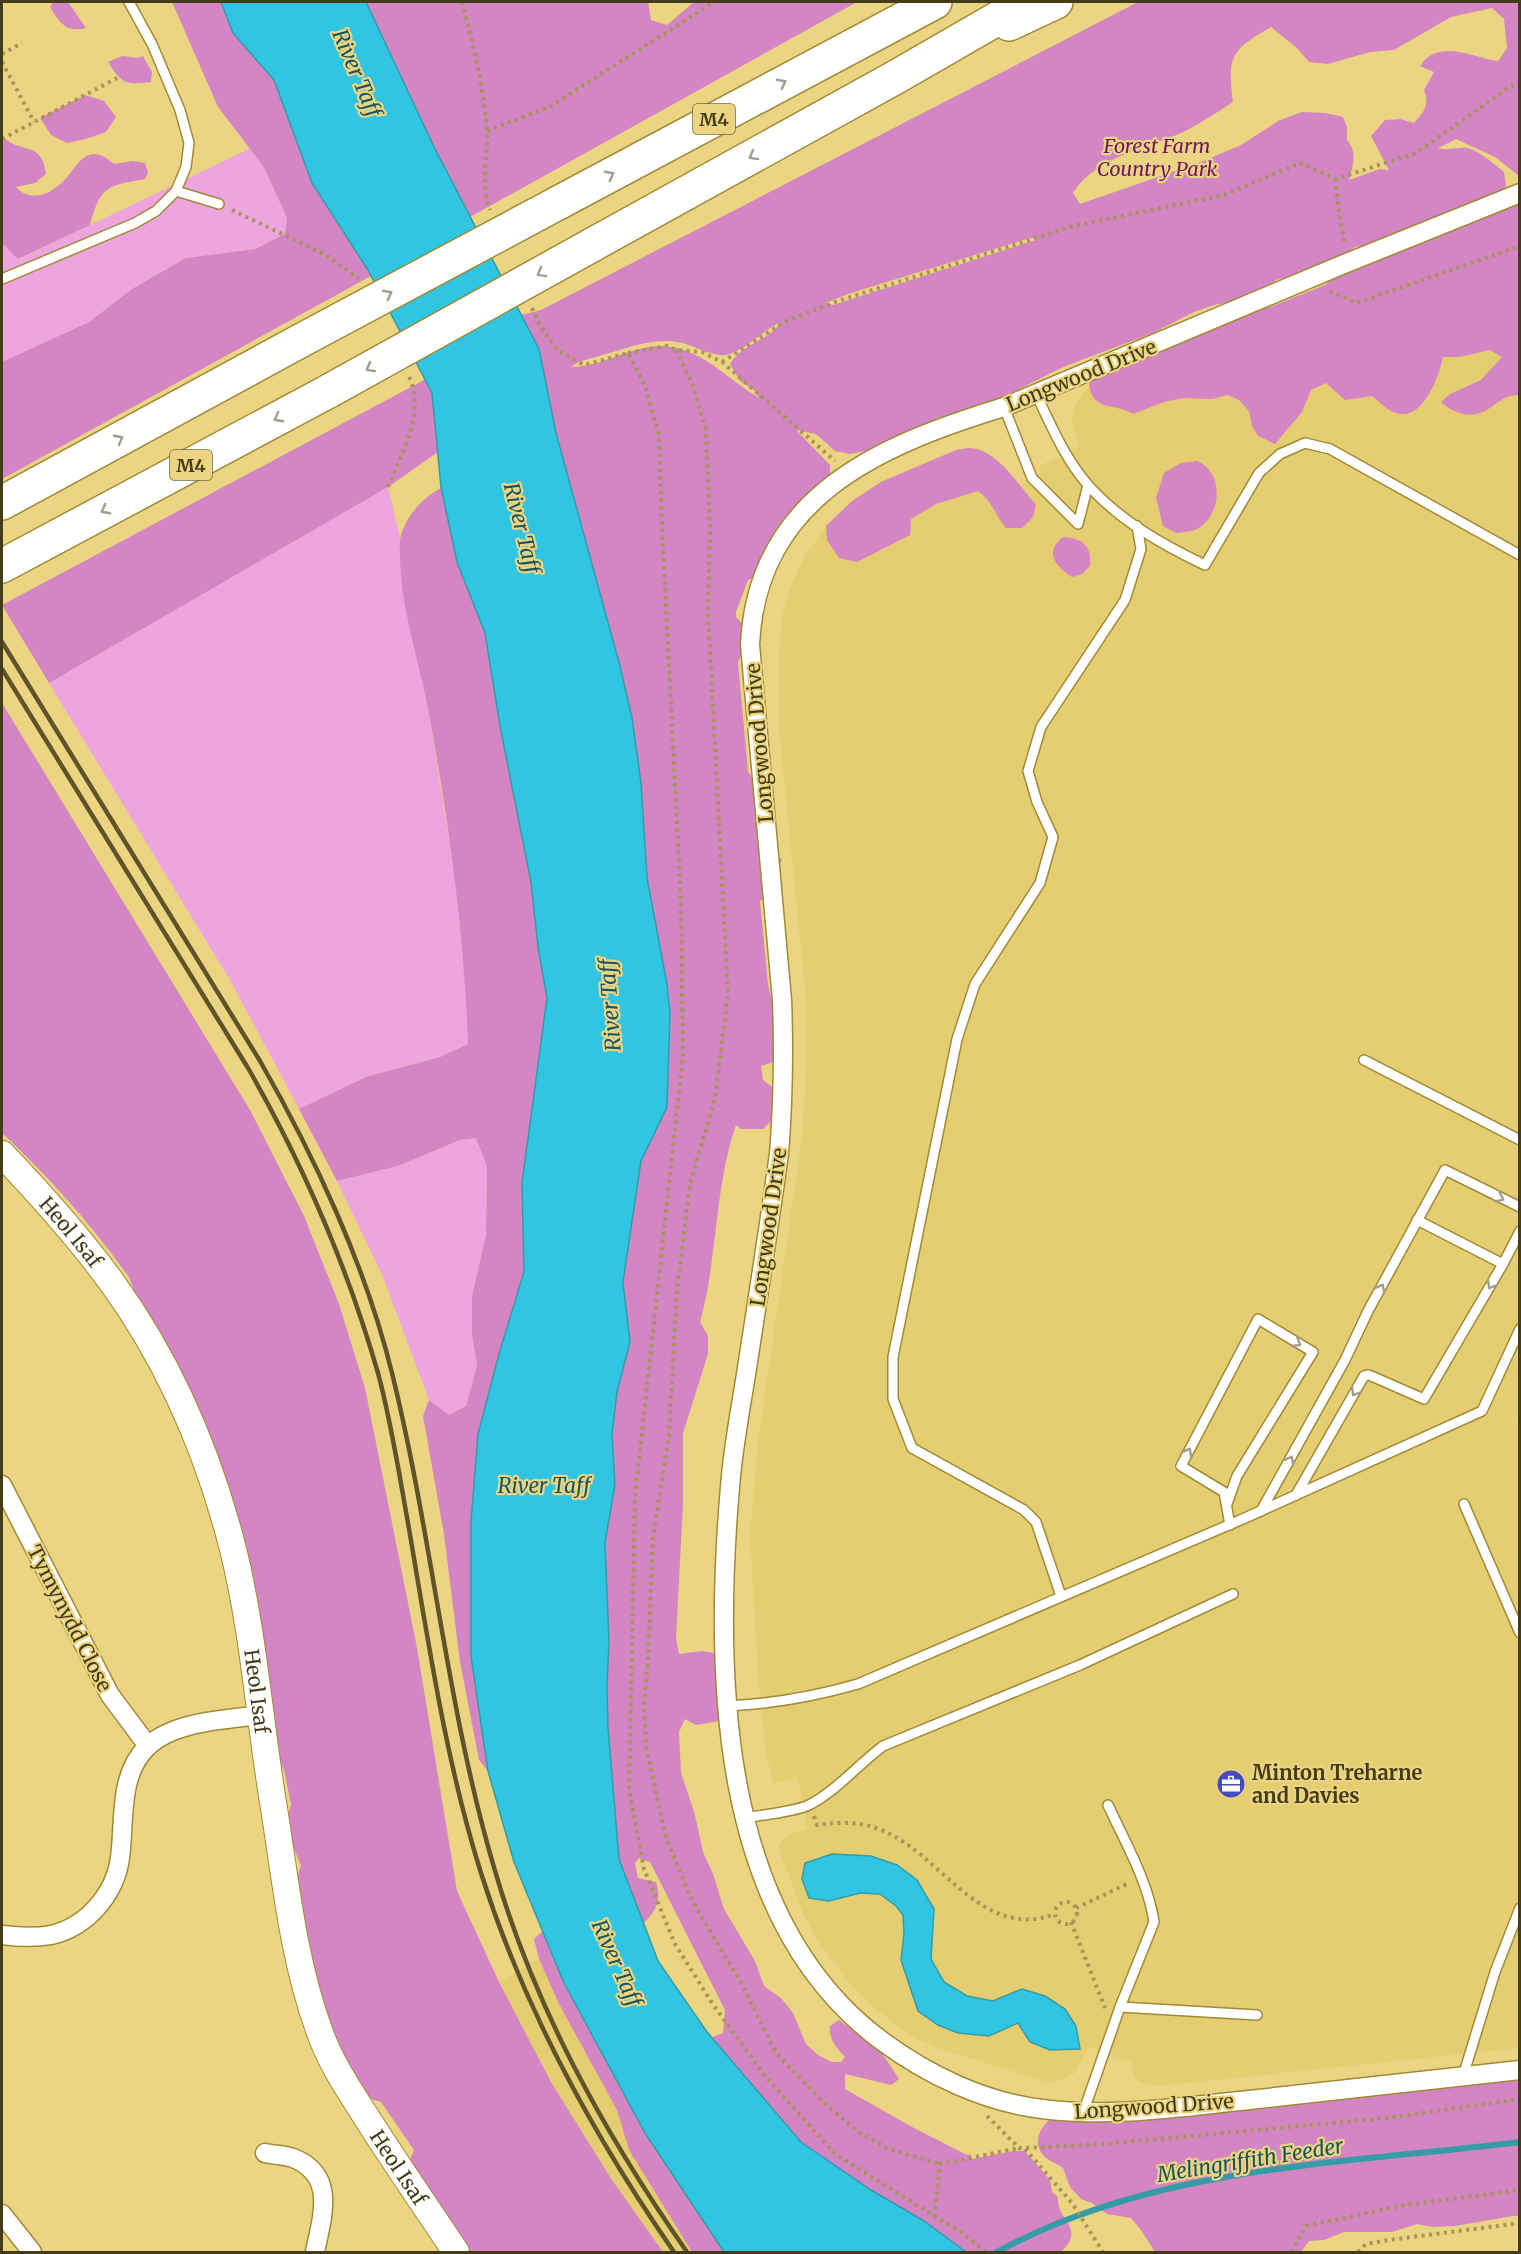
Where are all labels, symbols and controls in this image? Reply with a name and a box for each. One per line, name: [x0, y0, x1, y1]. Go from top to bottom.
water label: River Taff: [326, 25, 389, 123]
one-way arrow: [775, 79, 786, 90]
road number: M4: [693, 104, 735, 134]
park label: Forest Farm Country Park: [1097, 133, 1217, 181]
one-way arrow: [749, 149, 759, 160]
one-way arrow: [604, 171, 614, 182]
one-way arrow: [536, 266, 547, 277]
one-way arrow: [382, 290, 393, 301]
street label: Longwood Drive: [1002, 333, 1160, 417]
one-way arrow: [366, 361, 376, 372]
one-way arrow: [273, 411, 284, 422]
one-way arrow: [113, 435, 123, 446]
road number: M4: [170, 450, 212, 480]
water label: River Taff: [498, 480, 547, 579]
one-way arrow: [101, 503, 112, 514]
street label: Longwood Drive: [740, 662, 778, 824]
water label: River Taff: [593, 955, 627, 1052]
street label: Longwood Drive: [744, 1146, 792, 1308]
one-way arrow: [1494, 1190, 1505, 1202]
street label: Heol Isaf: [35, 1191, 109, 1273]
one-way arrow: [1486, 1279, 1498, 1289]
one-way arrow: [1374, 1283, 1385, 1294]
one-way arrow: [1291, 1335, 1301, 1347]
one-way arrow: [1351, 1386, 1363, 1396]
one-way arrow: [1181, 1447, 1192, 1458]
one-way arrow: [1283, 1456, 1294, 1466]
water label: River Taff: [498, 1472, 593, 1499]
street label: Tymynydd Close: [22, 1541, 118, 1695]
street label: Heol Isaf: [240, 1647, 276, 1736]
place label: Minton Treharne and Davies: [1252, 1760, 1423, 1808]
office icon: Minton Treharne and Davies: [1215, 1768, 1247, 1800]
water label: River Taff: [586, 1915, 649, 2013]
street label: Longwood Drive: [1073, 2088, 1235, 2124]
street label: Heol Isaf: [365, 2125, 434, 2210]
water label: Melingriffith Feeder: [1154, 2132, 1346, 2188]

